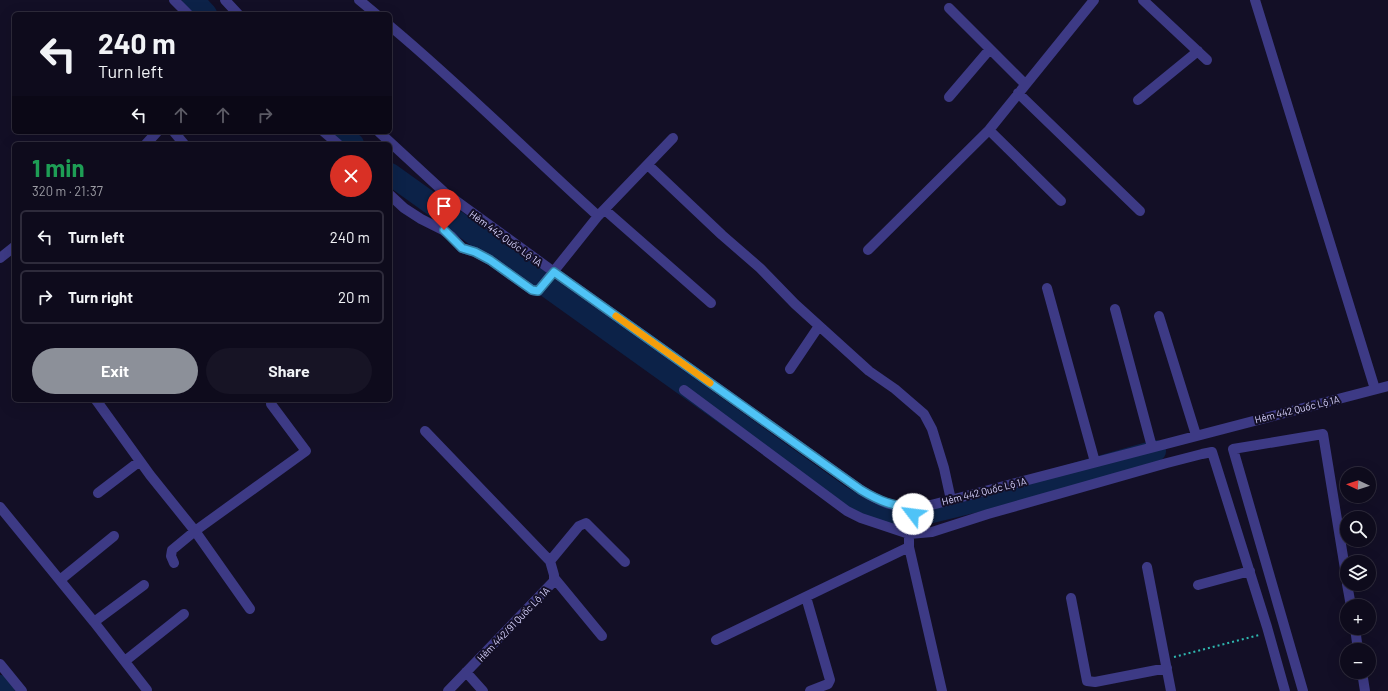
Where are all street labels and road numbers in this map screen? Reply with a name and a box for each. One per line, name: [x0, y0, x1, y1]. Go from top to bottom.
street label: Hẻm 442 Quốc Lộ 1A: [467, 208, 545, 268]
street label: Hẻm 442 Quốc Lộ 1A: [1253, 393, 1341, 425]
street label: Hẻm 442 Quốc Lộ 1A: [940, 475, 1028, 507]
street label: Hẻm 442/91 Quốc Lộ 1A: [474, 584, 552, 664]

